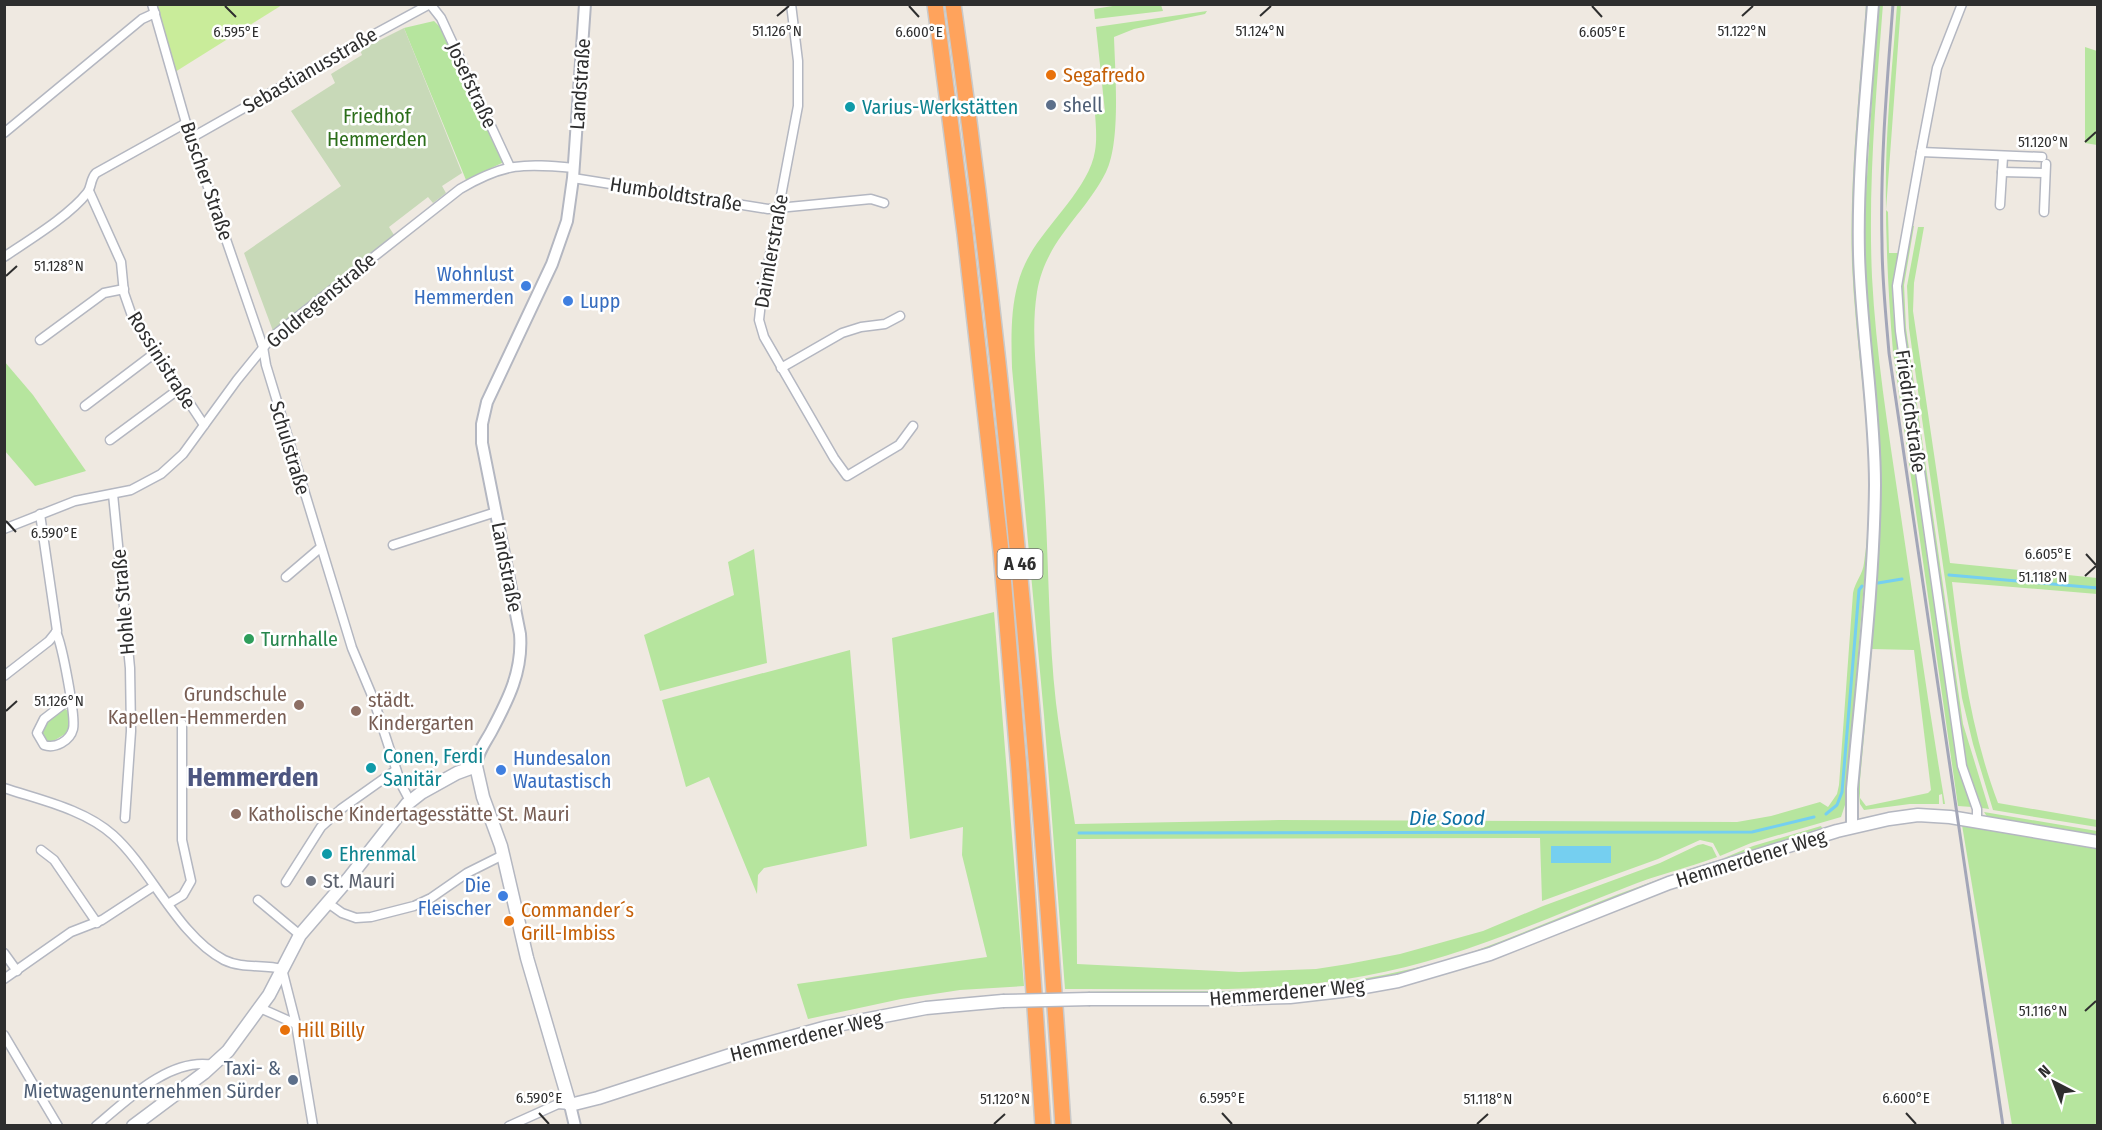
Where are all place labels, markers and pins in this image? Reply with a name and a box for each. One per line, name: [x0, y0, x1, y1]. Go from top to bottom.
place label: Segafredo: [1063, 63, 1145, 87]
marker: Segafredo: [1044, 68, 1058, 82]
place label: shell: [1063, 93, 1103, 117]
place label: Varius-Werkstätten: [862, 95, 1018, 119]
marker: shell: [1044, 98, 1058, 112]
marker: Varius-Werkstätten: [843, 100, 857, 114]
place label: Wohnlust Hemmerden: [414, 262, 514, 309]
marker: Wohnlust Hemmerden: [519, 279, 533, 293]
place label: Lupp: [580, 289, 620, 313]
marker: Lupp: [561, 294, 575, 308]
place label: Turnhalle: [261, 627, 338, 651]
marker: Turnhalle: [242, 632, 256, 646]
place label: Grundschule Kapellen-Hemmerden: [108, 682, 287, 729]
place label: städt. Kindergarten: [368, 688, 474, 735]
marker: Grundschule Kapellen-Hemmerden: [292, 698, 306, 712]
marker: städt. Kindergarten: [349, 704, 363, 718]
place label: Conen, Ferdi Sanitär: [383, 744, 483, 791]
place label: Hundesalon Wautastisch: [513, 746, 611, 793]
marker: Conen, Ferdi Sanitär: [364, 761, 378, 775]
marker: Hundesalon Wautastisch: [494, 763, 508, 777]
place label: Katholische Kindertagesstätte St. Mauri: [248, 802, 570, 826]
marker: Katholische Kindertagesstätte St. Mauri: [229, 807, 243, 821]
place label: Ehrenmal: [339, 842, 416, 866]
marker: Ehrenmal: [320, 847, 334, 861]
place label: St. Mauri: [323, 869, 395, 893]
place label: Die Fleischer: [418, 873, 491, 920]
marker: St. Mauri: [304, 874, 318, 888]
marker: Die Fleischer: [496, 889, 510, 903]
place label: Commander´s Grill-Imbiss: [521, 898, 634, 945]
marker: Commander´s Grill-Imbiss: [502, 914, 516, 928]
place label: Hill Billy: [297, 1018, 365, 1042]
marker: Hill Billy: [278, 1023, 292, 1037]
place label: Taxi- & Mietwagenunternehmen Sürder: [23, 1056, 281, 1103]
marker: Taxi- & Mietwagenunternehmen Sürder: [286, 1073, 300, 1087]

